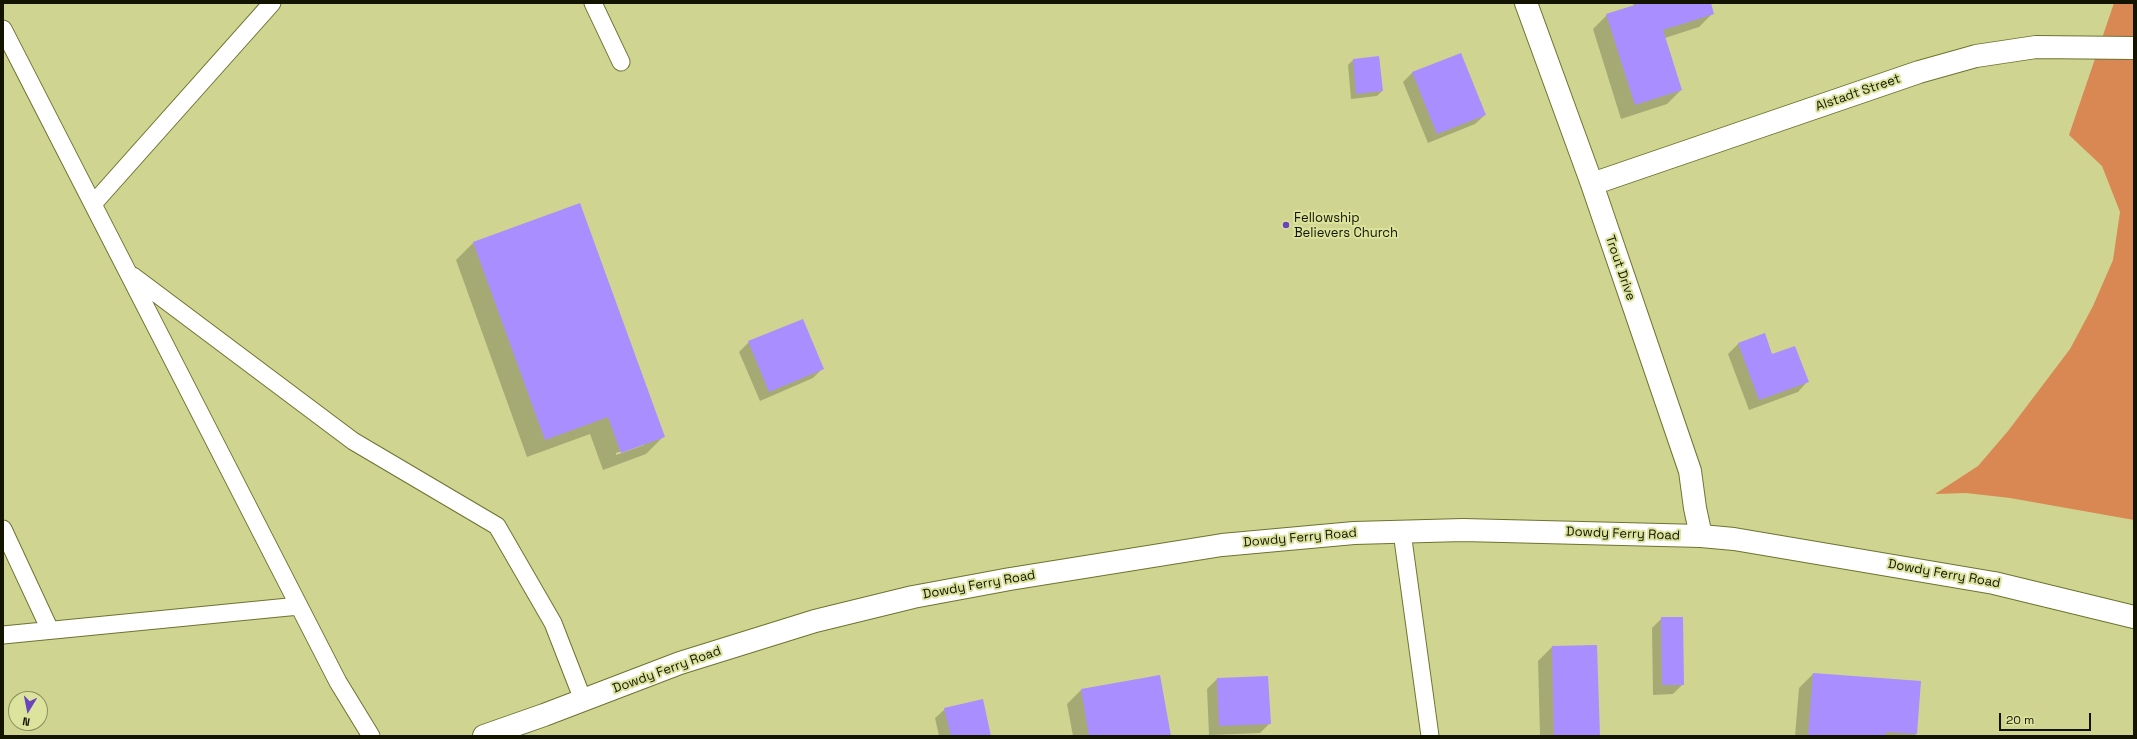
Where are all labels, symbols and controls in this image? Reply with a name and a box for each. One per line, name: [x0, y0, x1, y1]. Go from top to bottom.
street label: Alstadt Street: [1814, 71, 1902, 115]
place label: Fellowship Believers Church: [1294, 210, 1398, 241]
marker: Fellowship Believers Church: [1281, 220, 1291, 230]
street label: Trout Drive: [1602, 233, 1638, 303]
street label: Dowdy Ferry Road: [1566, 524, 1680, 544]
street label: Dowdy Ferry Road: [1242, 525, 1358, 551]
street label: Dowdy Ferry Road: [1886, 556, 2002, 592]
street label: Dowdy Ferry Road: [921, 567, 1037, 603]
street label: Dowdy Ferry Road: [611, 643, 723, 697]
north arrow: [8, 691, 48, 731]
scale bar: [2001, 705, 2093, 731]
text: 20 m: [2006, 712, 2034, 728]
text: N: [21, 714, 31, 729]

